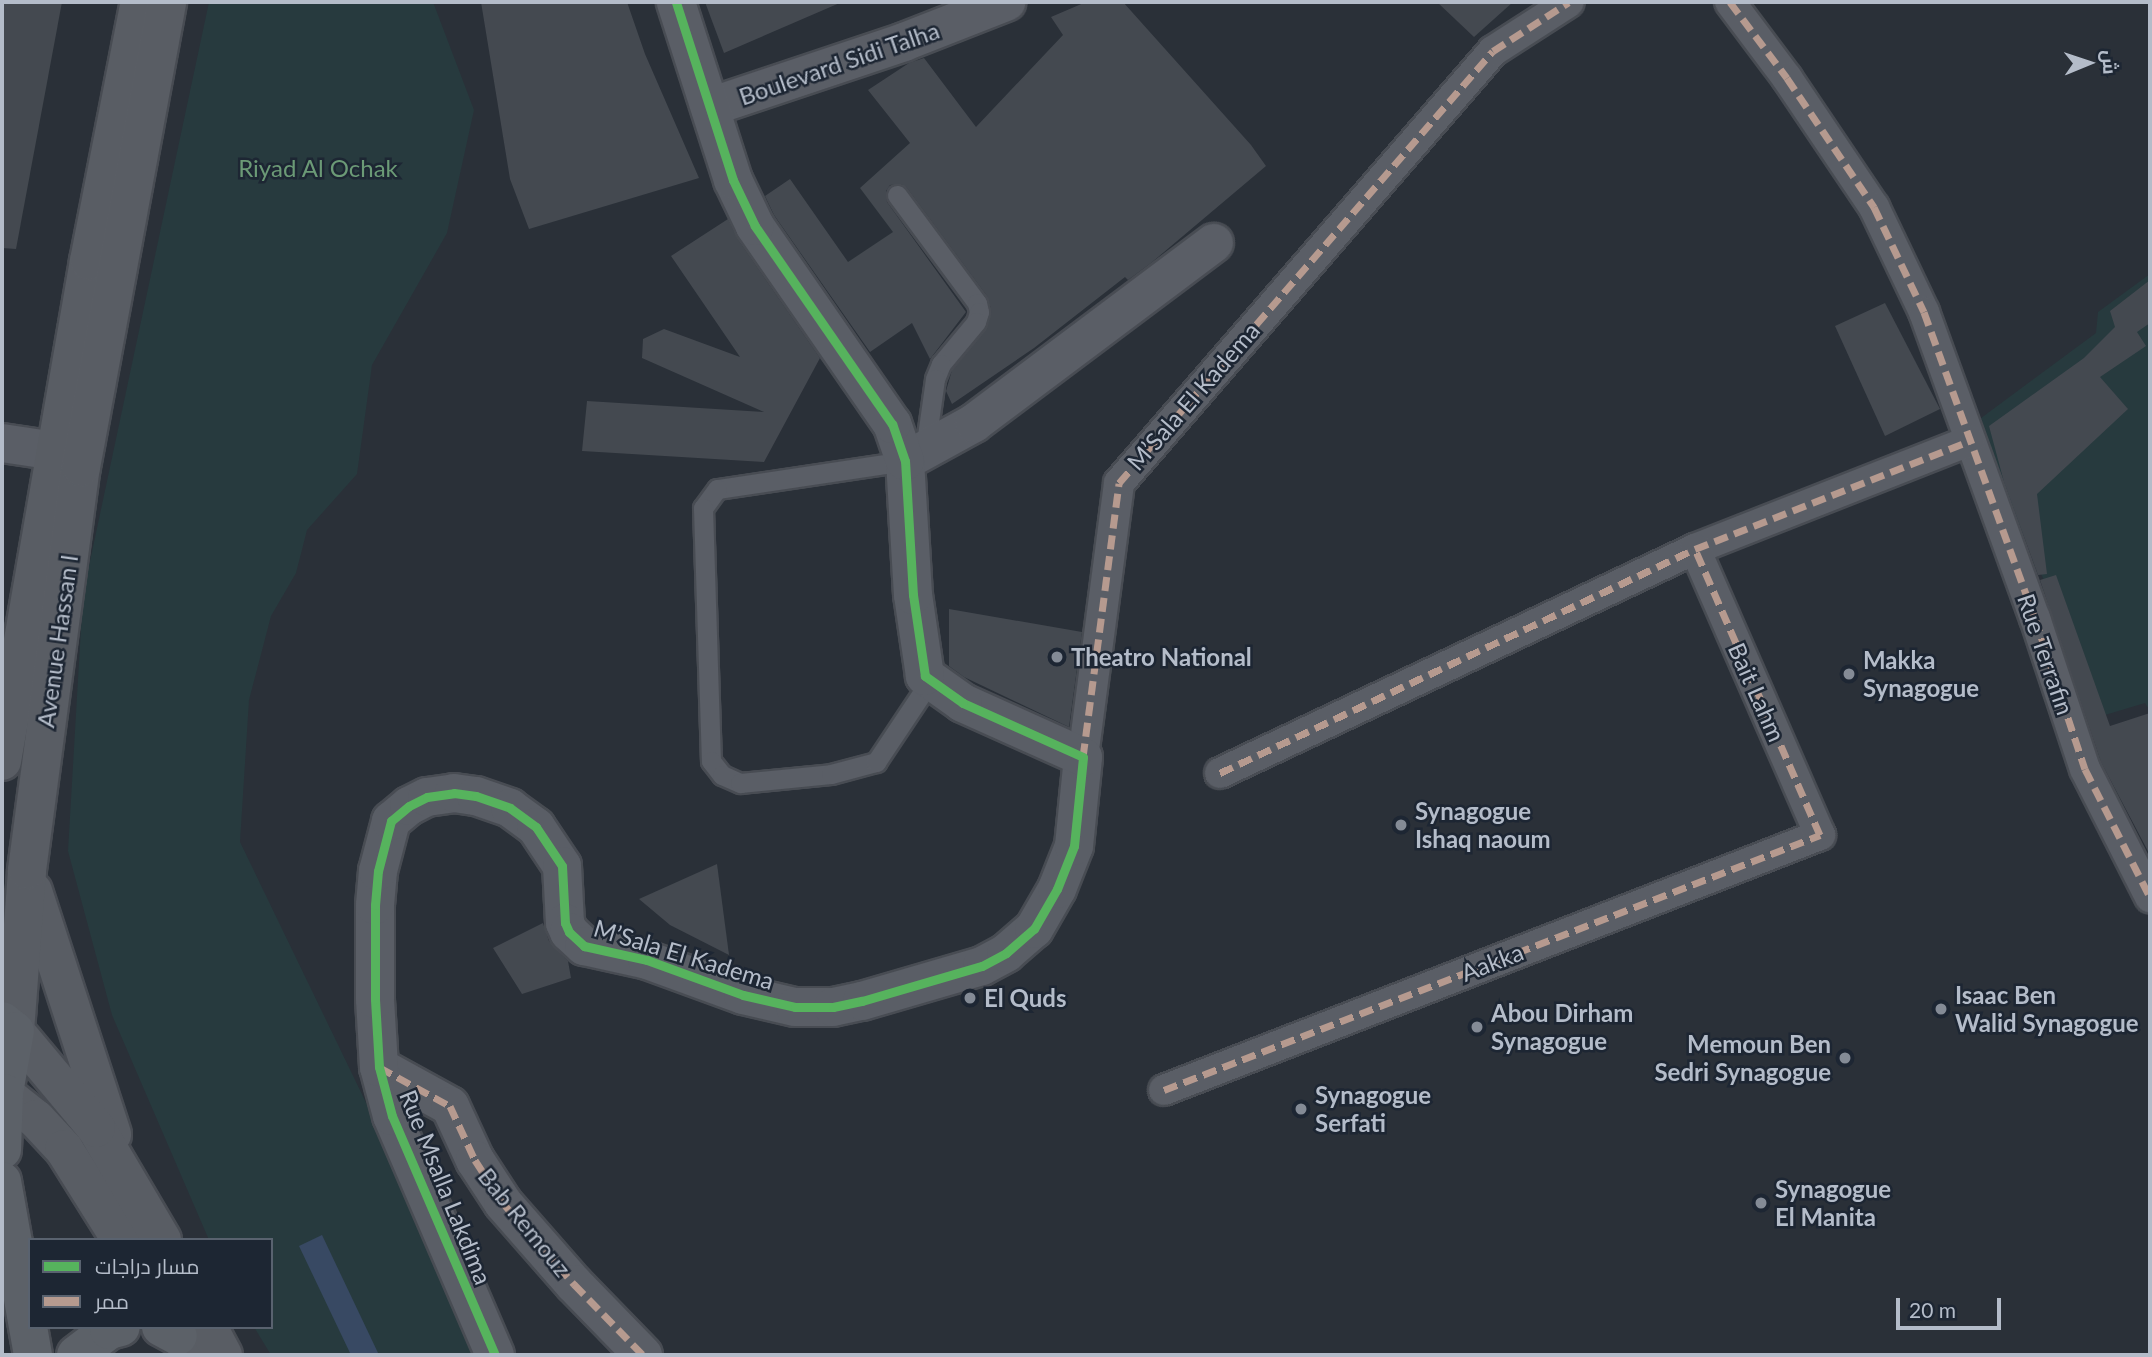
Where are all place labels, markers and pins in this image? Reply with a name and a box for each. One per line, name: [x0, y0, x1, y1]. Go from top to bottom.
place label: Theatro National: [1071, 643, 1252, 671]
place label: Makka Synagogue: [1863, 646, 1979, 702]
marker: Theatro National: [1049, 649, 1065, 665]
marker: Makka Synagogue: [1841, 666, 1857, 682]
place label: Synagogue Ishaq naoum: [1415, 797, 1551, 853]
marker: Synagogue Ishaq naoum: [1393, 817, 1409, 833]
place label: Isaac Ben Walid Synagogue: [1955, 981, 2139, 1037]
place label: El Quds: [984, 984, 1066, 1012]
marker: El Quds: [962, 990, 978, 1006]
place label: Abou Dirham Synagogue: [1491, 999, 1633, 1055]
marker: Isaac Ben Walid Synagogue: [1933, 1001, 1949, 1017]
marker: Abou Dirham Synagogue: [1469, 1019, 1485, 1035]
place label: Memoun Ben Sedri Synagogue: [1654, 1030, 1831, 1086]
marker: Memoun Ben Sedri Synagogue: [1837, 1050, 1853, 1066]
place label: Synagogue Serfati: [1315, 1081, 1431, 1137]
marker: Synagogue Serfati: [1293, 1101, 1309, 1117]
place label: Synagogue El Manita: [1775, 1175, 1891, 1231]
marker: Synagogue El Manita: [1753, 1195, 1769, 1211]

